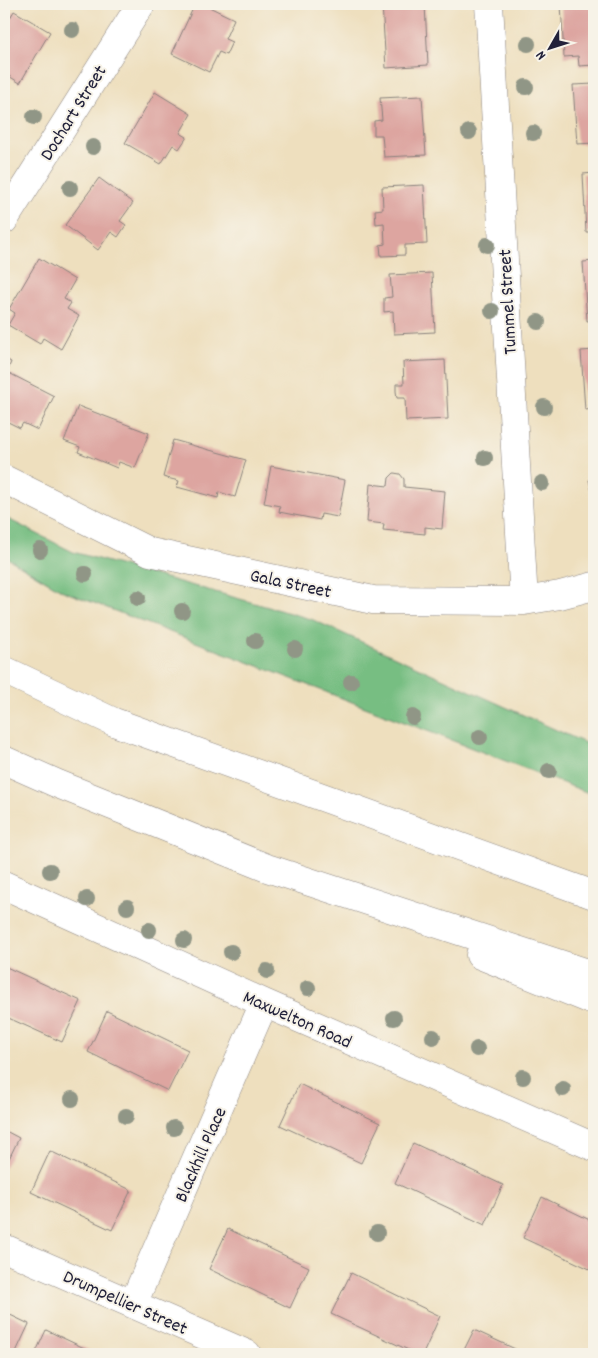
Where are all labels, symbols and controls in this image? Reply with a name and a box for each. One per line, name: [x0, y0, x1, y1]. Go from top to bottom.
north arrow: [526, 22, 576, 72]
text: N: [531, 46, 551, 64]
street label: Dochart Street: [35, 61, 115, 167]
street label: Tummel Street: [493, 249, 526, 355]
street label: Gala Street: [247, 564, 333, 607]
street label: Maxwelton Road: [238, 985, 355, 1057]
street label: Blackhill Place: [169, 1104, 235, 1207]
street label: Drumpellier Street: [58, 1265, 191, 1344]

